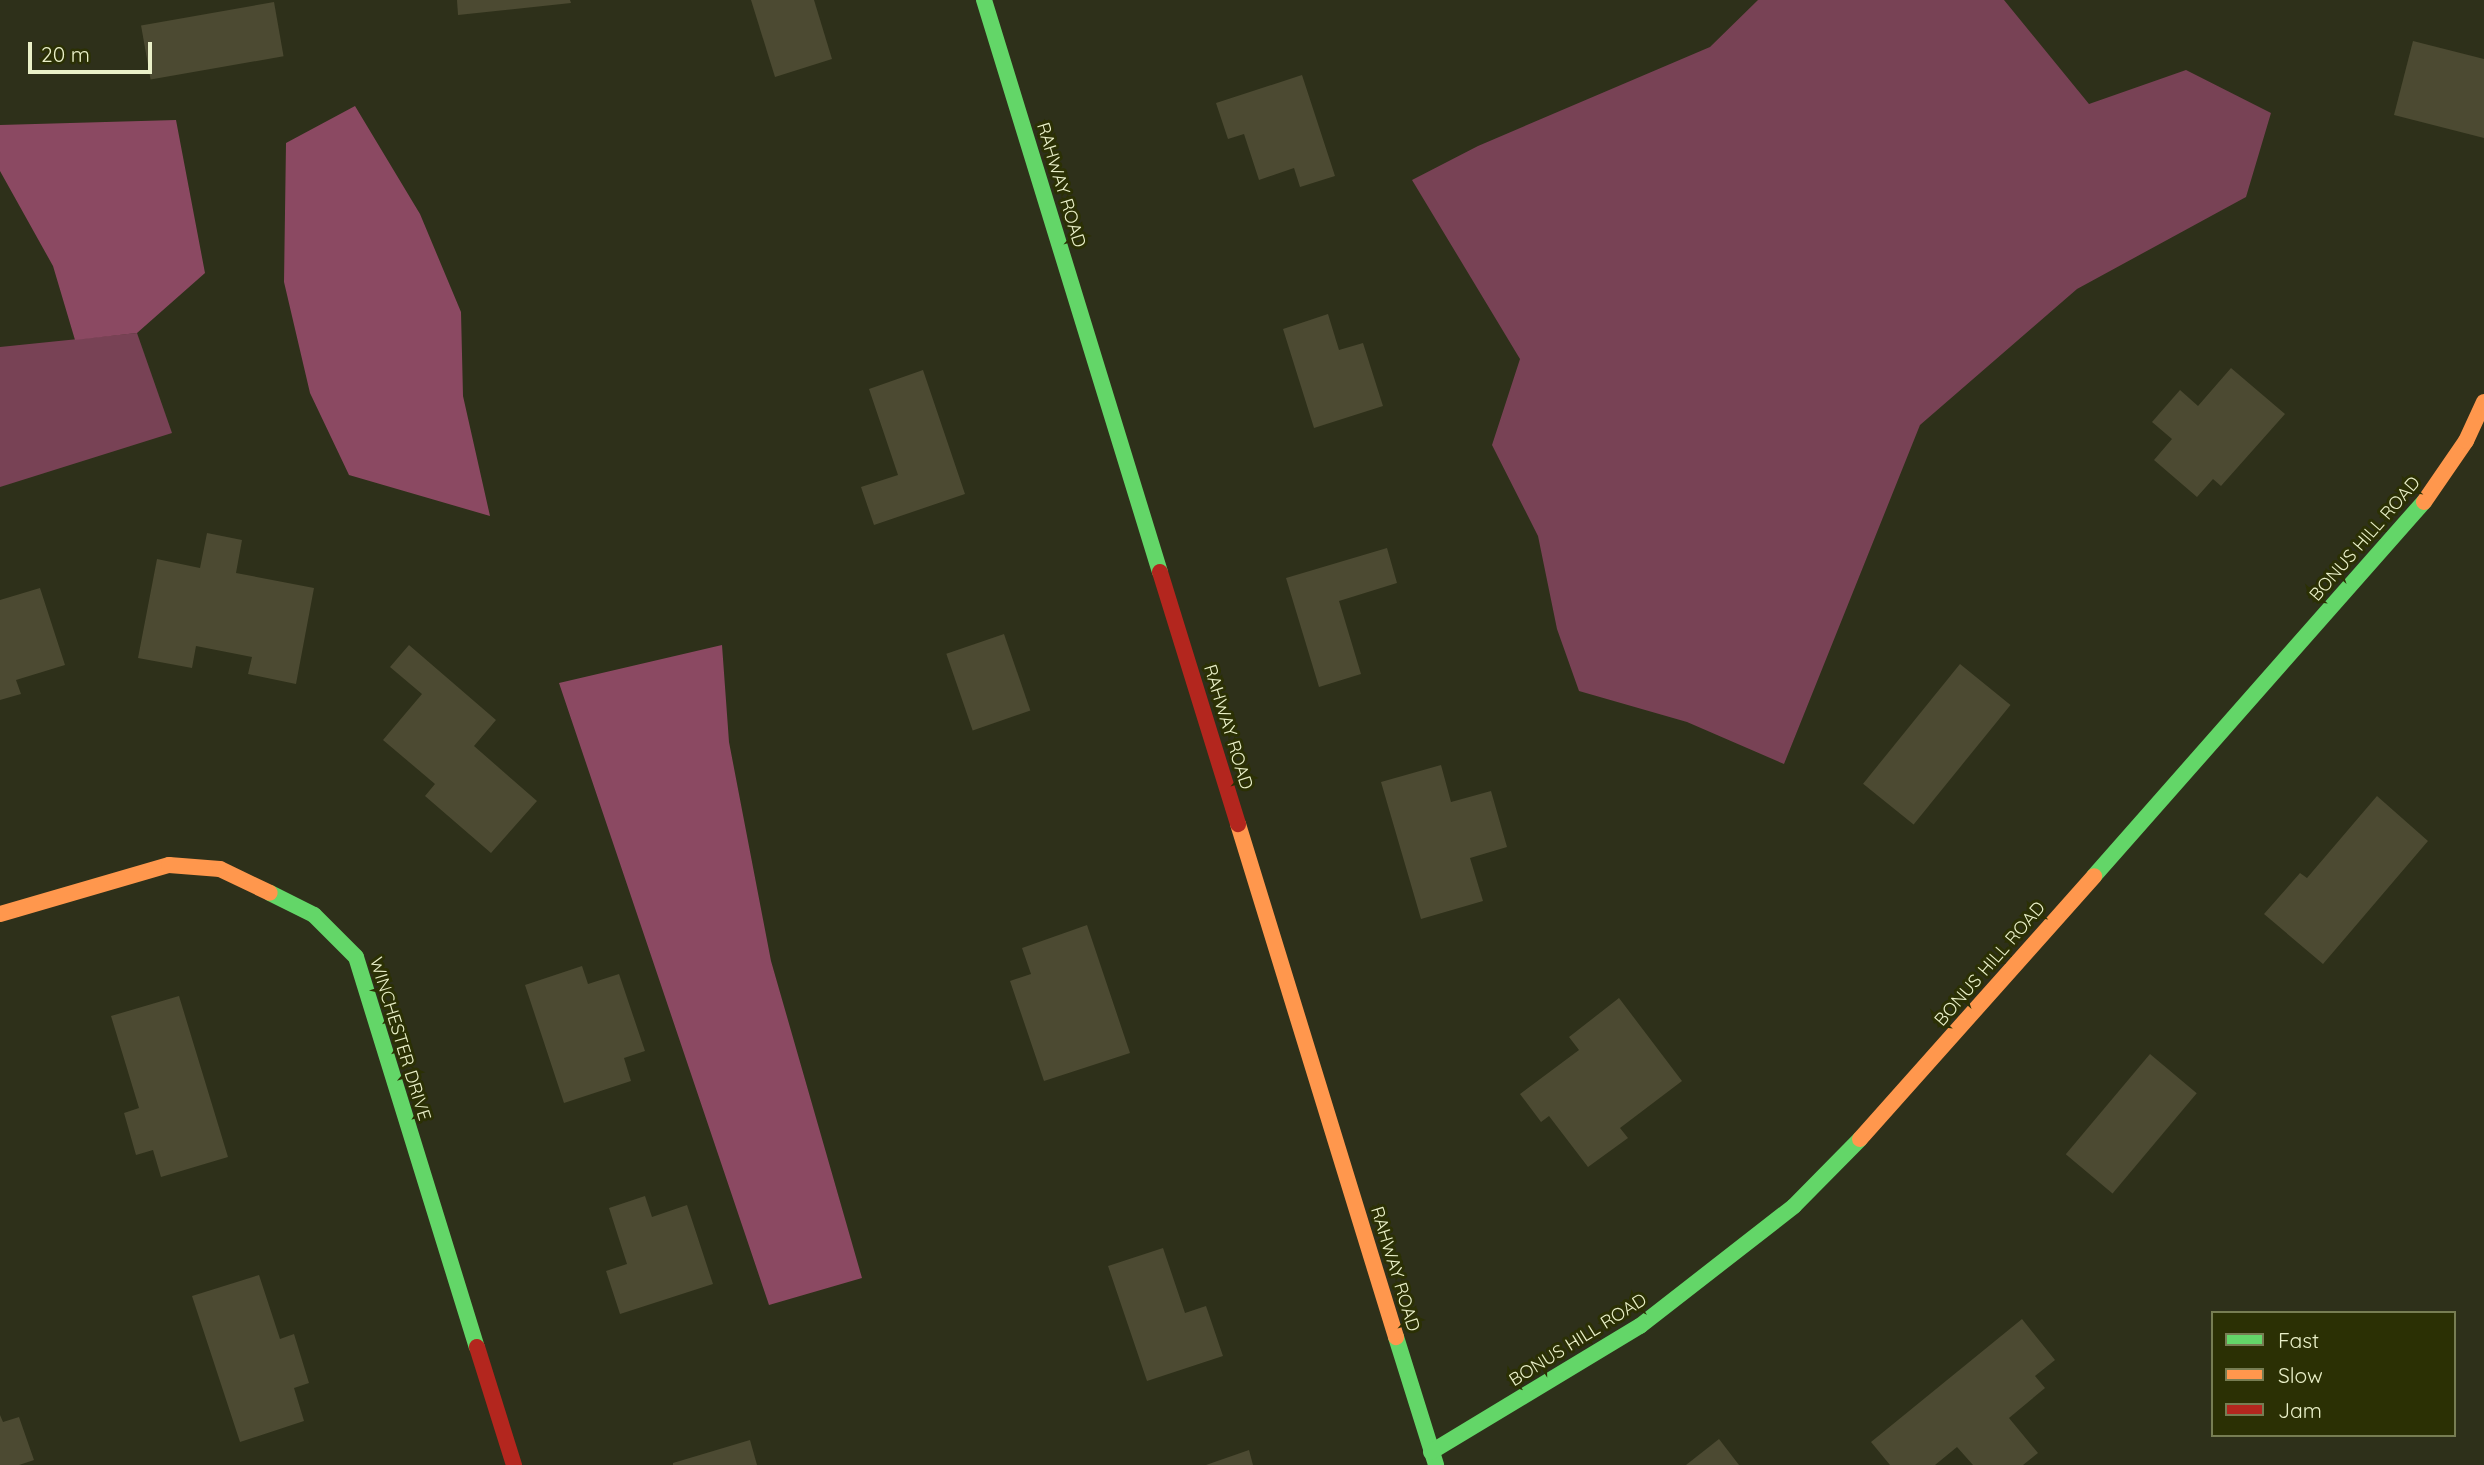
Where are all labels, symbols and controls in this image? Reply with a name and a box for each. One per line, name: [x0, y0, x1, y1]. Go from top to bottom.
scale bar: [32, 28, 156, 72]
text: 20 m: [41, 41, 90, 67]
street label: RAHWAY ROAD: [1032, 120, 1090, 250]
street label: BONUS HILL ROAD: [2305, 472, 2425, 606]
street label: RAHWAY ROAD: [1199, 662, 1257, 792]
street label: BONUS HILL ROAD: [1930, 897, 2050, 1031]
street label: WINCHESTER DRIVE: [365, 955, 435, 1123]
street label: RAHWAY ROAD: [1366, 1204, 1424, 1334]
street label: BONUS HILL ROAD: [1505, 1289, 1651, 1391]
legend: [2211, 1311, 2456, 1437]
text: Fast: [2278, 1327, 2319, 1353]
text: Slow: [2278, 1362, 2323, 1388]
text: Jam: [2278, 1397, 2322, 1423]

